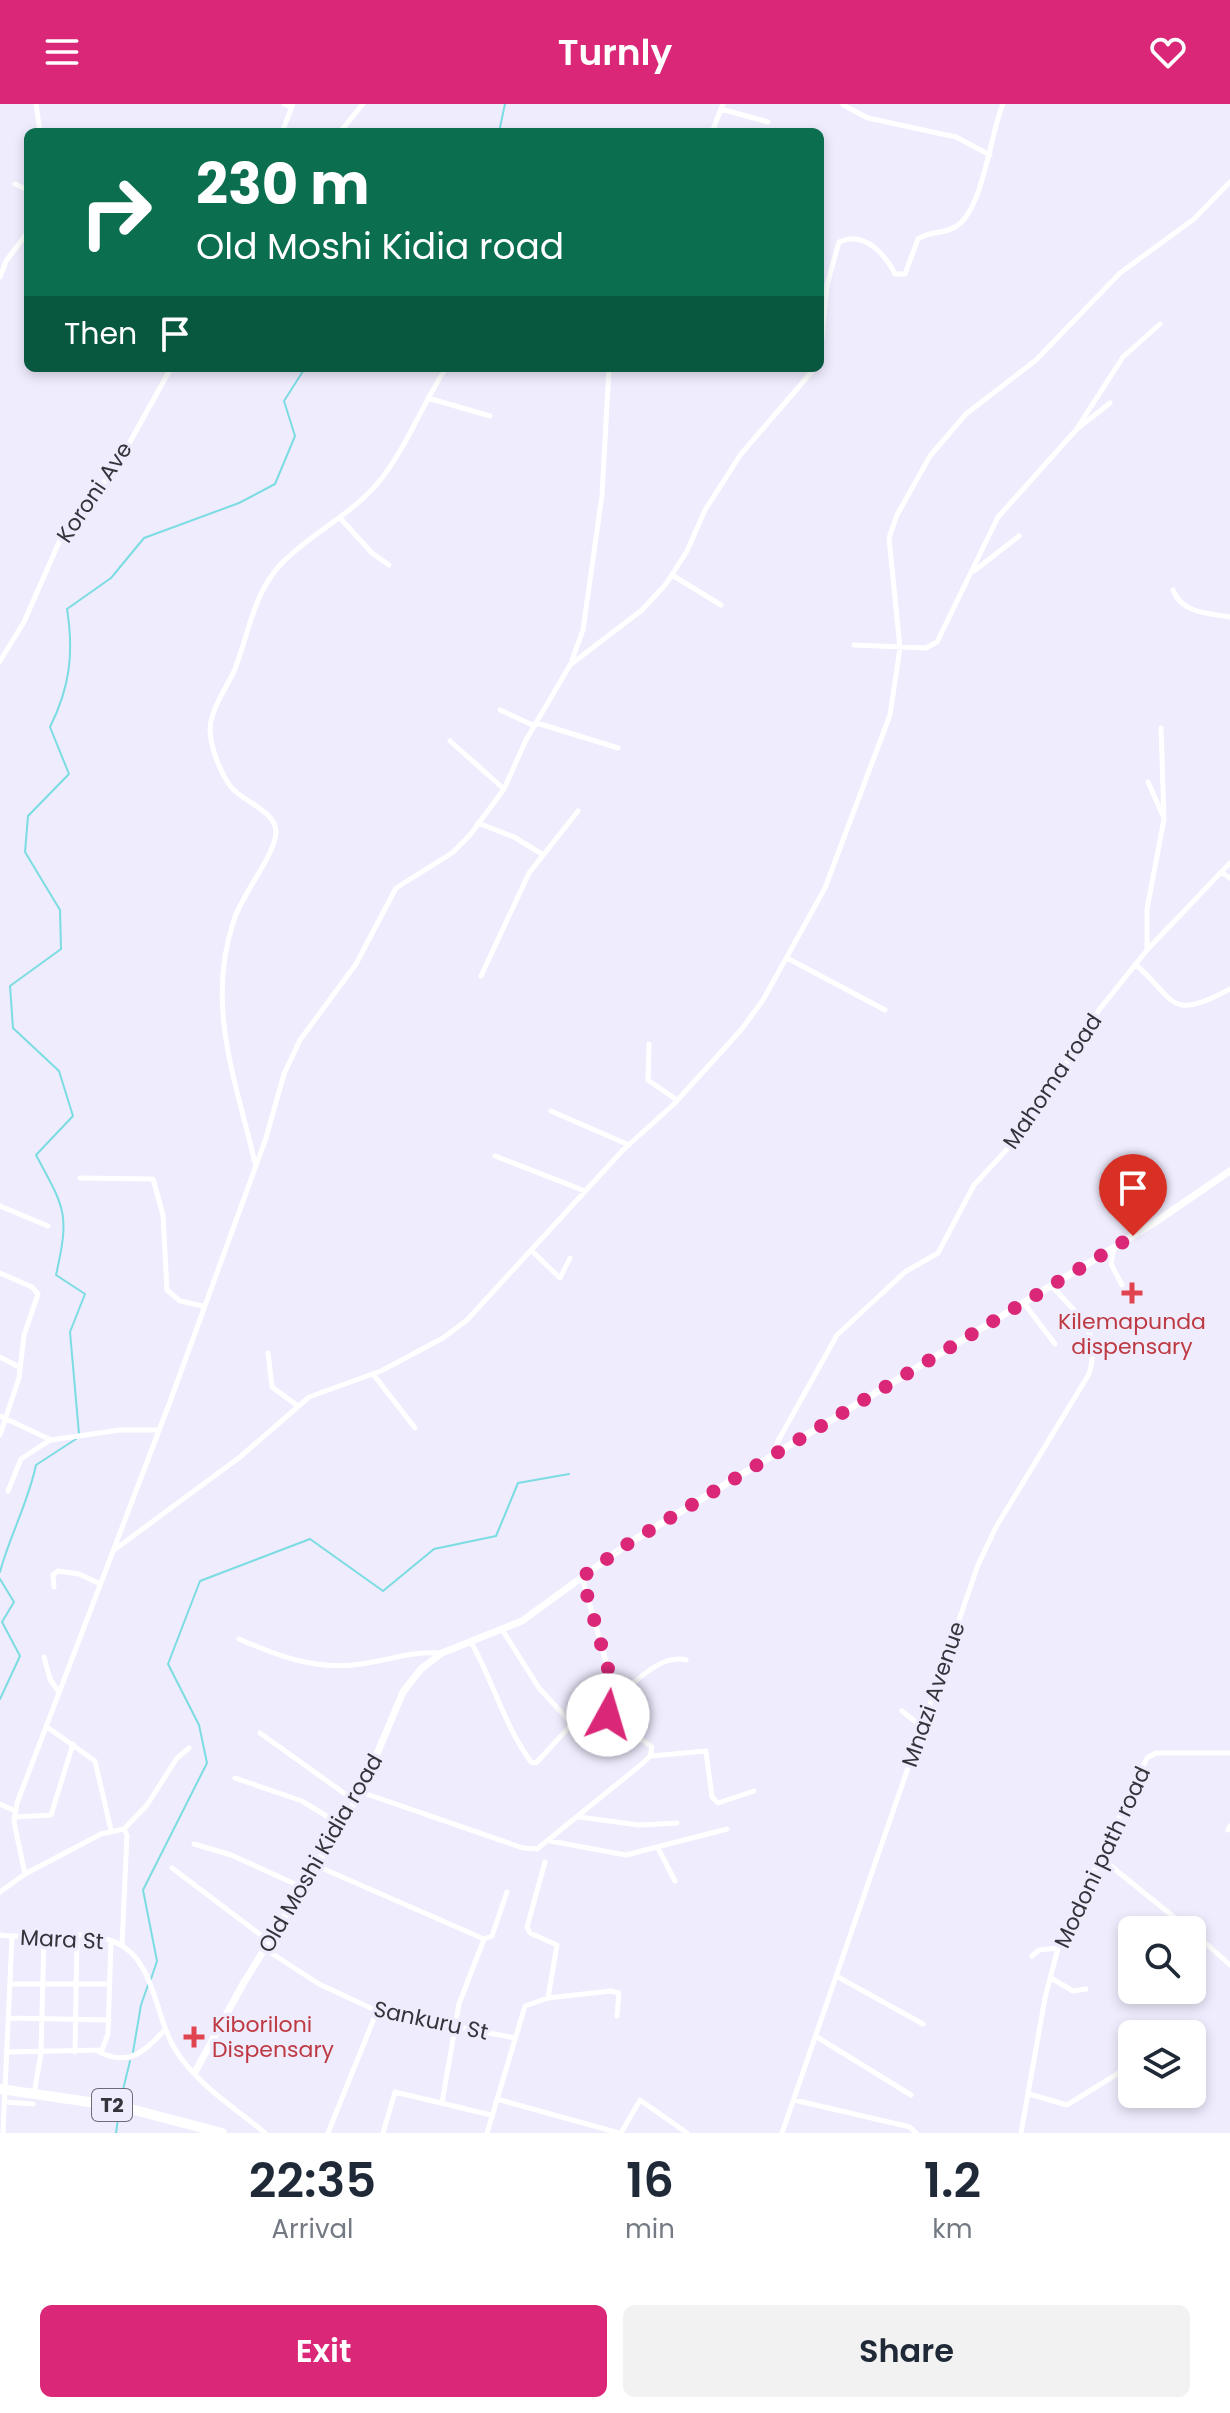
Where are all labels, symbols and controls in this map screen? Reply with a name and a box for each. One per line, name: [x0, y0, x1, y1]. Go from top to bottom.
text: Turnly: [558, 27, 672, 78]
icon: menu: [40, 30, 84, 74]
icon: heart: [1146, 30, 1190, 74]
text: 230 m: [196, 145, 370, 224]
icon: right: [64, 160, 168, 264]
text: Old Moshi Kidia road: [196, 221, 564, 272]
text: Then: [64, 312, 137, 355]
icon: arrive: [153, 312, 197, 356]
street label: Koroni Ave: [49, 436, 140, 549]
street label: Mahoma road: [996, 1007, 1109, 1155]
pin: [1099, 1154, 1167, 1236]
icon: arrive: [1111, 1166, 1155, 1210]
marker: Kilemapunda dispensary: [1121, 1282, 1143, 1304]
place label: Kilemapunda dispensary: [1058, 1306, 1206, 1362]
street label: Mnazi Avenue: [894, 1617, 973, 1771]
position arrow: [566, 1673, 650, 1757]
street label: Old Moshi Kidia road: [251, 1748, 390, 1958]
street label: Modoni path road: [1047, 1761, 1158, 1953]
map controls: [1118, 1916, 1206, 2108]
button: search: [1118, 1916, 1206, 2004]
street label: Mara St: [19, 1922, 105, 1957]
street label: Sankuru St: [371, 1993, 491, 2048]
place label: Kiboriloni Dispensary: [212, 2009, 335, 2065]
button: layers: [1118, 2020, 1206, 2108]
marker: Kiboriloni Dispensary: [183, 2026, 205, 2048]
road number: T2: [92, 2089, 132, 2121]
text: 22:35: [249, 2147, 376, 2214]
text: 16: [626, 2147, 674, 2214]
text: 1.2: [924, 2147, 981, 2214]
text: Arrival: [272, 2211, 353, 2247]
text: min: [625, 2211, 675, 2247]
text: km: [932, 2211, 973, 2247]
button: Exit: [40, 2305, 607, 2397]
button: Share: [623, 2305, 1190, 2397]

